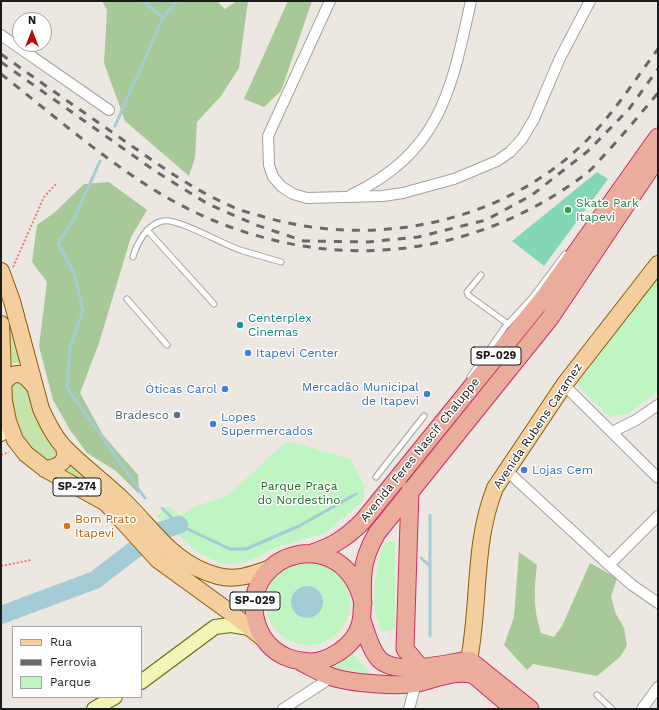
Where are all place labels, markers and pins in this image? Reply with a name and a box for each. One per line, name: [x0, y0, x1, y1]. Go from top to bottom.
place label: Skate Park Itapevi: [576, 196, 639, 224]
marker: Skate Park Itapevi: [563, 205, 573, 215]
place label: Centerplex Cinemas: [248, 311, 312, 339]
marker: Centerplex Cinemas: [235, 320, 245, 330]
place label: Itapevi Center: [256, 346, 339, 360]
marker: Itapevi Center: [243, 348, 253, 358]
place label: Mercadão Municipal de Itapevi: [302, 380, 419, 408]
place label: Óticas Carol: [145, 382, 217, 396]
marker: Óticas Carol: [220, 384, 230, 394]
marker: Mercadão Municipal de Itapevi: [422, 389, 432, 399]
place label: Bradesco: [115, 408, 169, 422]
marker: Bradesco: [172, 410, 182, 420]
place label: Lopes Supermercados: [221, 410, 313, 438]
marker: Lopes Supermercados: [208, 419, 218, 429]
place label: Lojas Cem: [532, 463, 593, 477]
marker: Lojas Cem: [519, 465, 529, 475]
place label: Bom Prato Itapevi: [75, 512, 136, 540]
marker: Bom Prato Itapevi: [62, 521, 72, 531]

